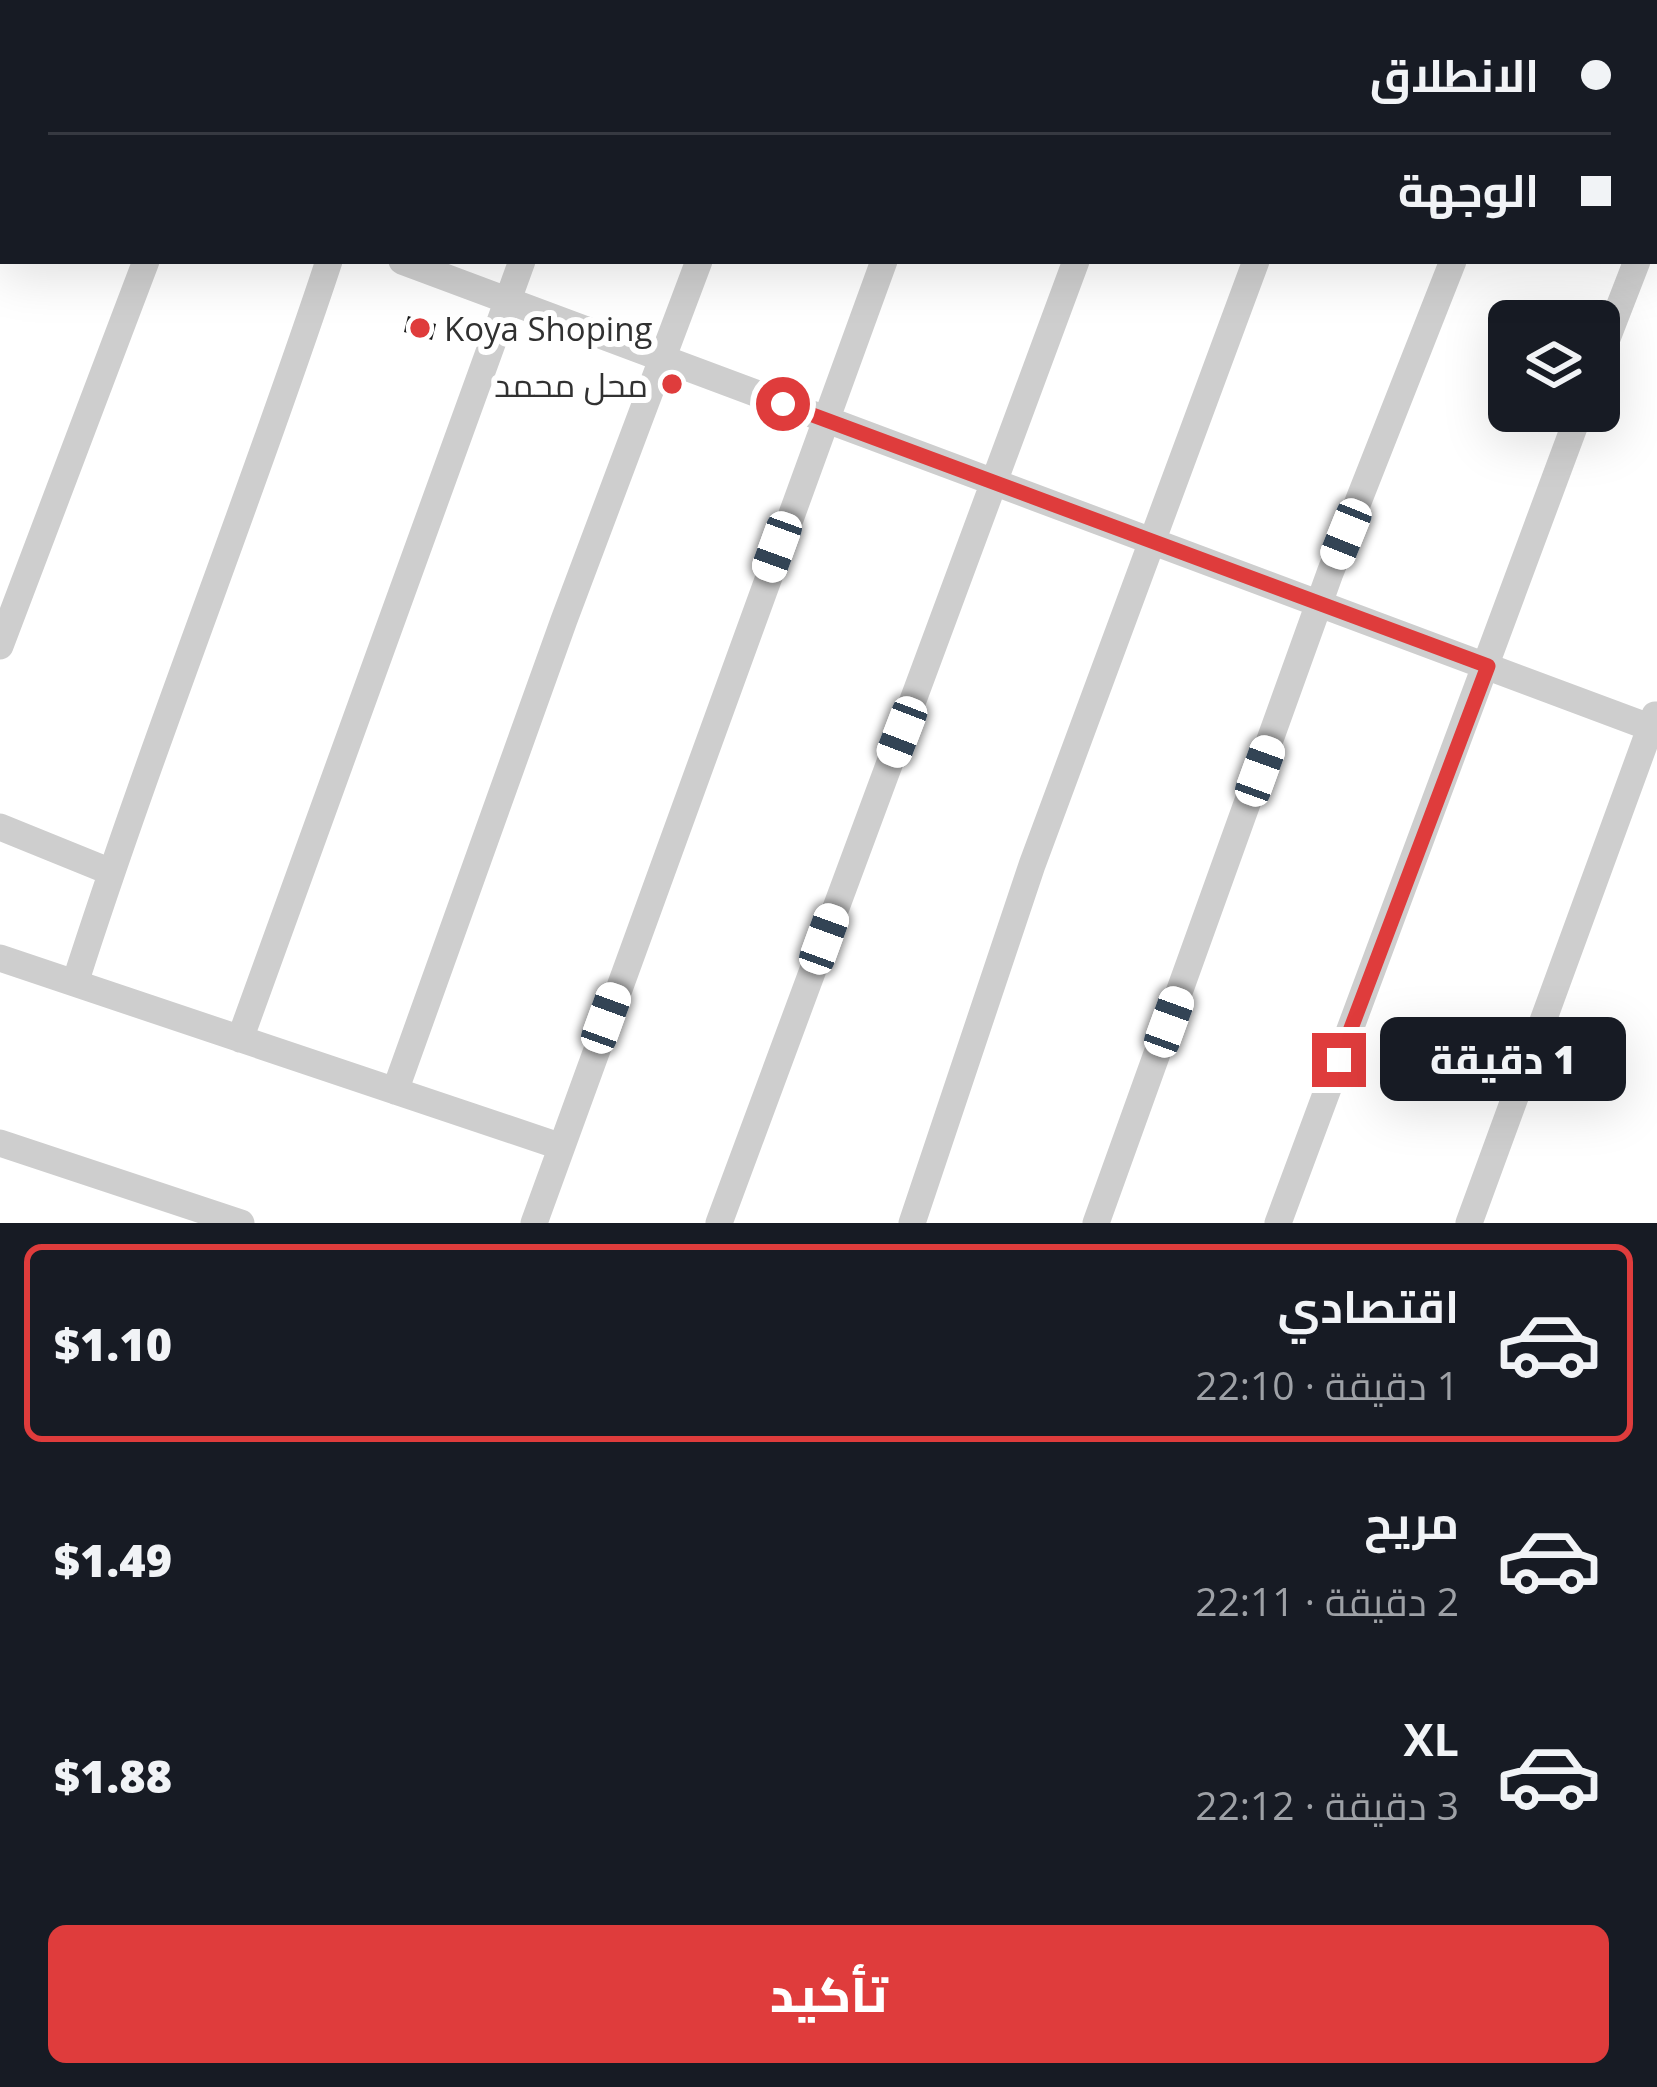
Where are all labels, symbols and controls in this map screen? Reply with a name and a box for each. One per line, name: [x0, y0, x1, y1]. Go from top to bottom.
text: الانطلاق: [1370, 44, 1539, 105]
text: الوجهة: [1398, 159, 1539, 220]
map controls: [1488, 300, 1620, 432]
button: layers: [1488, 300, 1620, 432]
place label: Koya Shoping: [444, 306, 652, 351]
marker: Koya Shoping: [407, 315, 433, 341]
place label: محل محمد: [494, 362, 648, 407]
marker: محل محمد: [659, 371, 685, 397]
route start: [756, 377, 810, 431]
car: [1316, 494, 1376, 574]
car: [748, 507, 806, 587]
car: [872, 692, 932, 772]
car: [1231, 731, 1289, 811]
car: [795, 899, 853, 979]
car: [577, 978, 635, 1058]
car: [1140, 982, 1198, 1062]
callout: 1 دقيقة: [1381, 1018, 1627, 1102]
text: 1 دقيقة: [1430, 1032, 1576, 1085]
route end: [1312, 1033, 1366, 1087]
text: اقتصادي: [1278, 1275, 1459, 1336]
icon: car: [1495, 1289, 1603, 1397]
text: $1.10: [54, 1313, 172, 1374]
text: 1 دقيقة · 22:10: [1195, 1358, 1459, 1411]
text: مريح: [1364, 1491, 1459, 1552]
icon: car: [1495, 1505, 1603, 1613]
text: $1.49: [54, 1529, 172, 1590]
text: 2 دقيقة · 22:11: [1195, 1574, 1459, 1627]
text: XL: [1404, 1708, 1459, 1769]
icon: car: [1495, 1721, 1603, 1829]
text: $1.88: [54, 1745, 172, 1806]
text: 3 دقيقة · 22:12: [1195, 1778, 1459, 1831]
button: تأكيد: [48, 1925, 1609, 2063]

